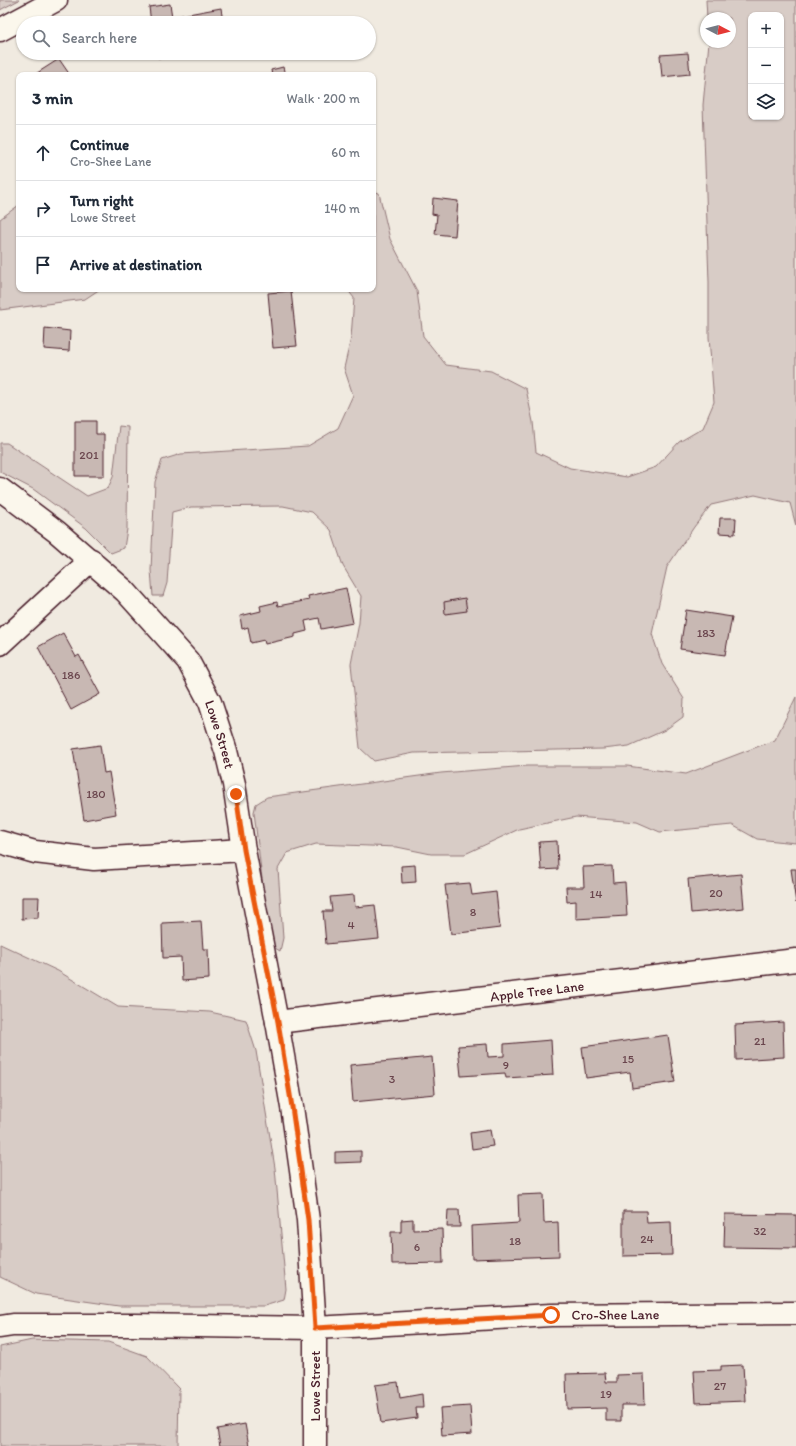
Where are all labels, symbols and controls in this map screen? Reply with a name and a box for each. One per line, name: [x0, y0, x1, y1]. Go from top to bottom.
north arrow: [700, 12, 736, 48]
map controls: [748, 12, 784, 120]
button: +: [748, 12, 784, 48]
search box: [16, 16, 376, 60]
icon: search: [30, 27, 52, 49]
text: Search here: [62, 29, 137, 47]
button: −: [748, 48, 784, 84]
button: layers: [748, 84, 784, 120]
text: 3 min: [32, 88, 73, 108]
text: Walk · 200 m: [287, 91, 360, 106]
text: Continue: [70, 136, 129, 154]
icon: ahead: [32, 142, 54, 164]
text: 60 m: [331, 145, 360, 160]
text: Cro-Shee Lane: [70, 154, 151, 169]
text: Turn right: [70, 192, 134, 210]
icon: right: [32, 198, 54, 220]
text: 140 m: [324, 201, 360, 216]
text: Lowe Street: [70, 210, 136, 225]
icon: arrive: [32, 254, 54, 276]
text: Arrive at destination: [70, 256, 202, 274]
house number: 201: [79, 448, 99, 462]
house number: 183: [697, 626, 716, 640]
house number: 186: [62, 668, 80, 682]
street label: Lowe Street: [201, 698, 238, 770]
route end: [227, 785, 245, 803]
house number: 180: [86, 787, 106, 801]
house number: 20: [709, 886, 723, 900]
house number: 14: [590, 887, 602, 901]
house number: 8: [470, 905, 477, 919]
house number: 4: [347, 918, 355, 932]
street label: Apple Tree Lane: [489, 977, 585, 1005]
house number: 21: [754, 1034, 766, 1048]
house number: 15: [622, 1052, 634, 1066]
house number: 9: [503, 1058, 509, 1072]
house number: 3: [389, 1072, 396, 1086]
house number: 32: [754, 1224, 767, 1238]
house number: 24: [640, 1232, 654, 1246]
house number: 18: [509, 1234, 521, 1248]
house number: 6: [414, 1240, 420, 1254]
route start: [542, 1306, 560, 1324]
street label: Cro-Shee Lane: [571, 1306, 660, 1323]
street label: Lowe Street: [307, 1351, 324, 1421]
house number: 27: [714, 1379, 726, 1393]
house number: 19: [600, 1387, 612, 1401]

